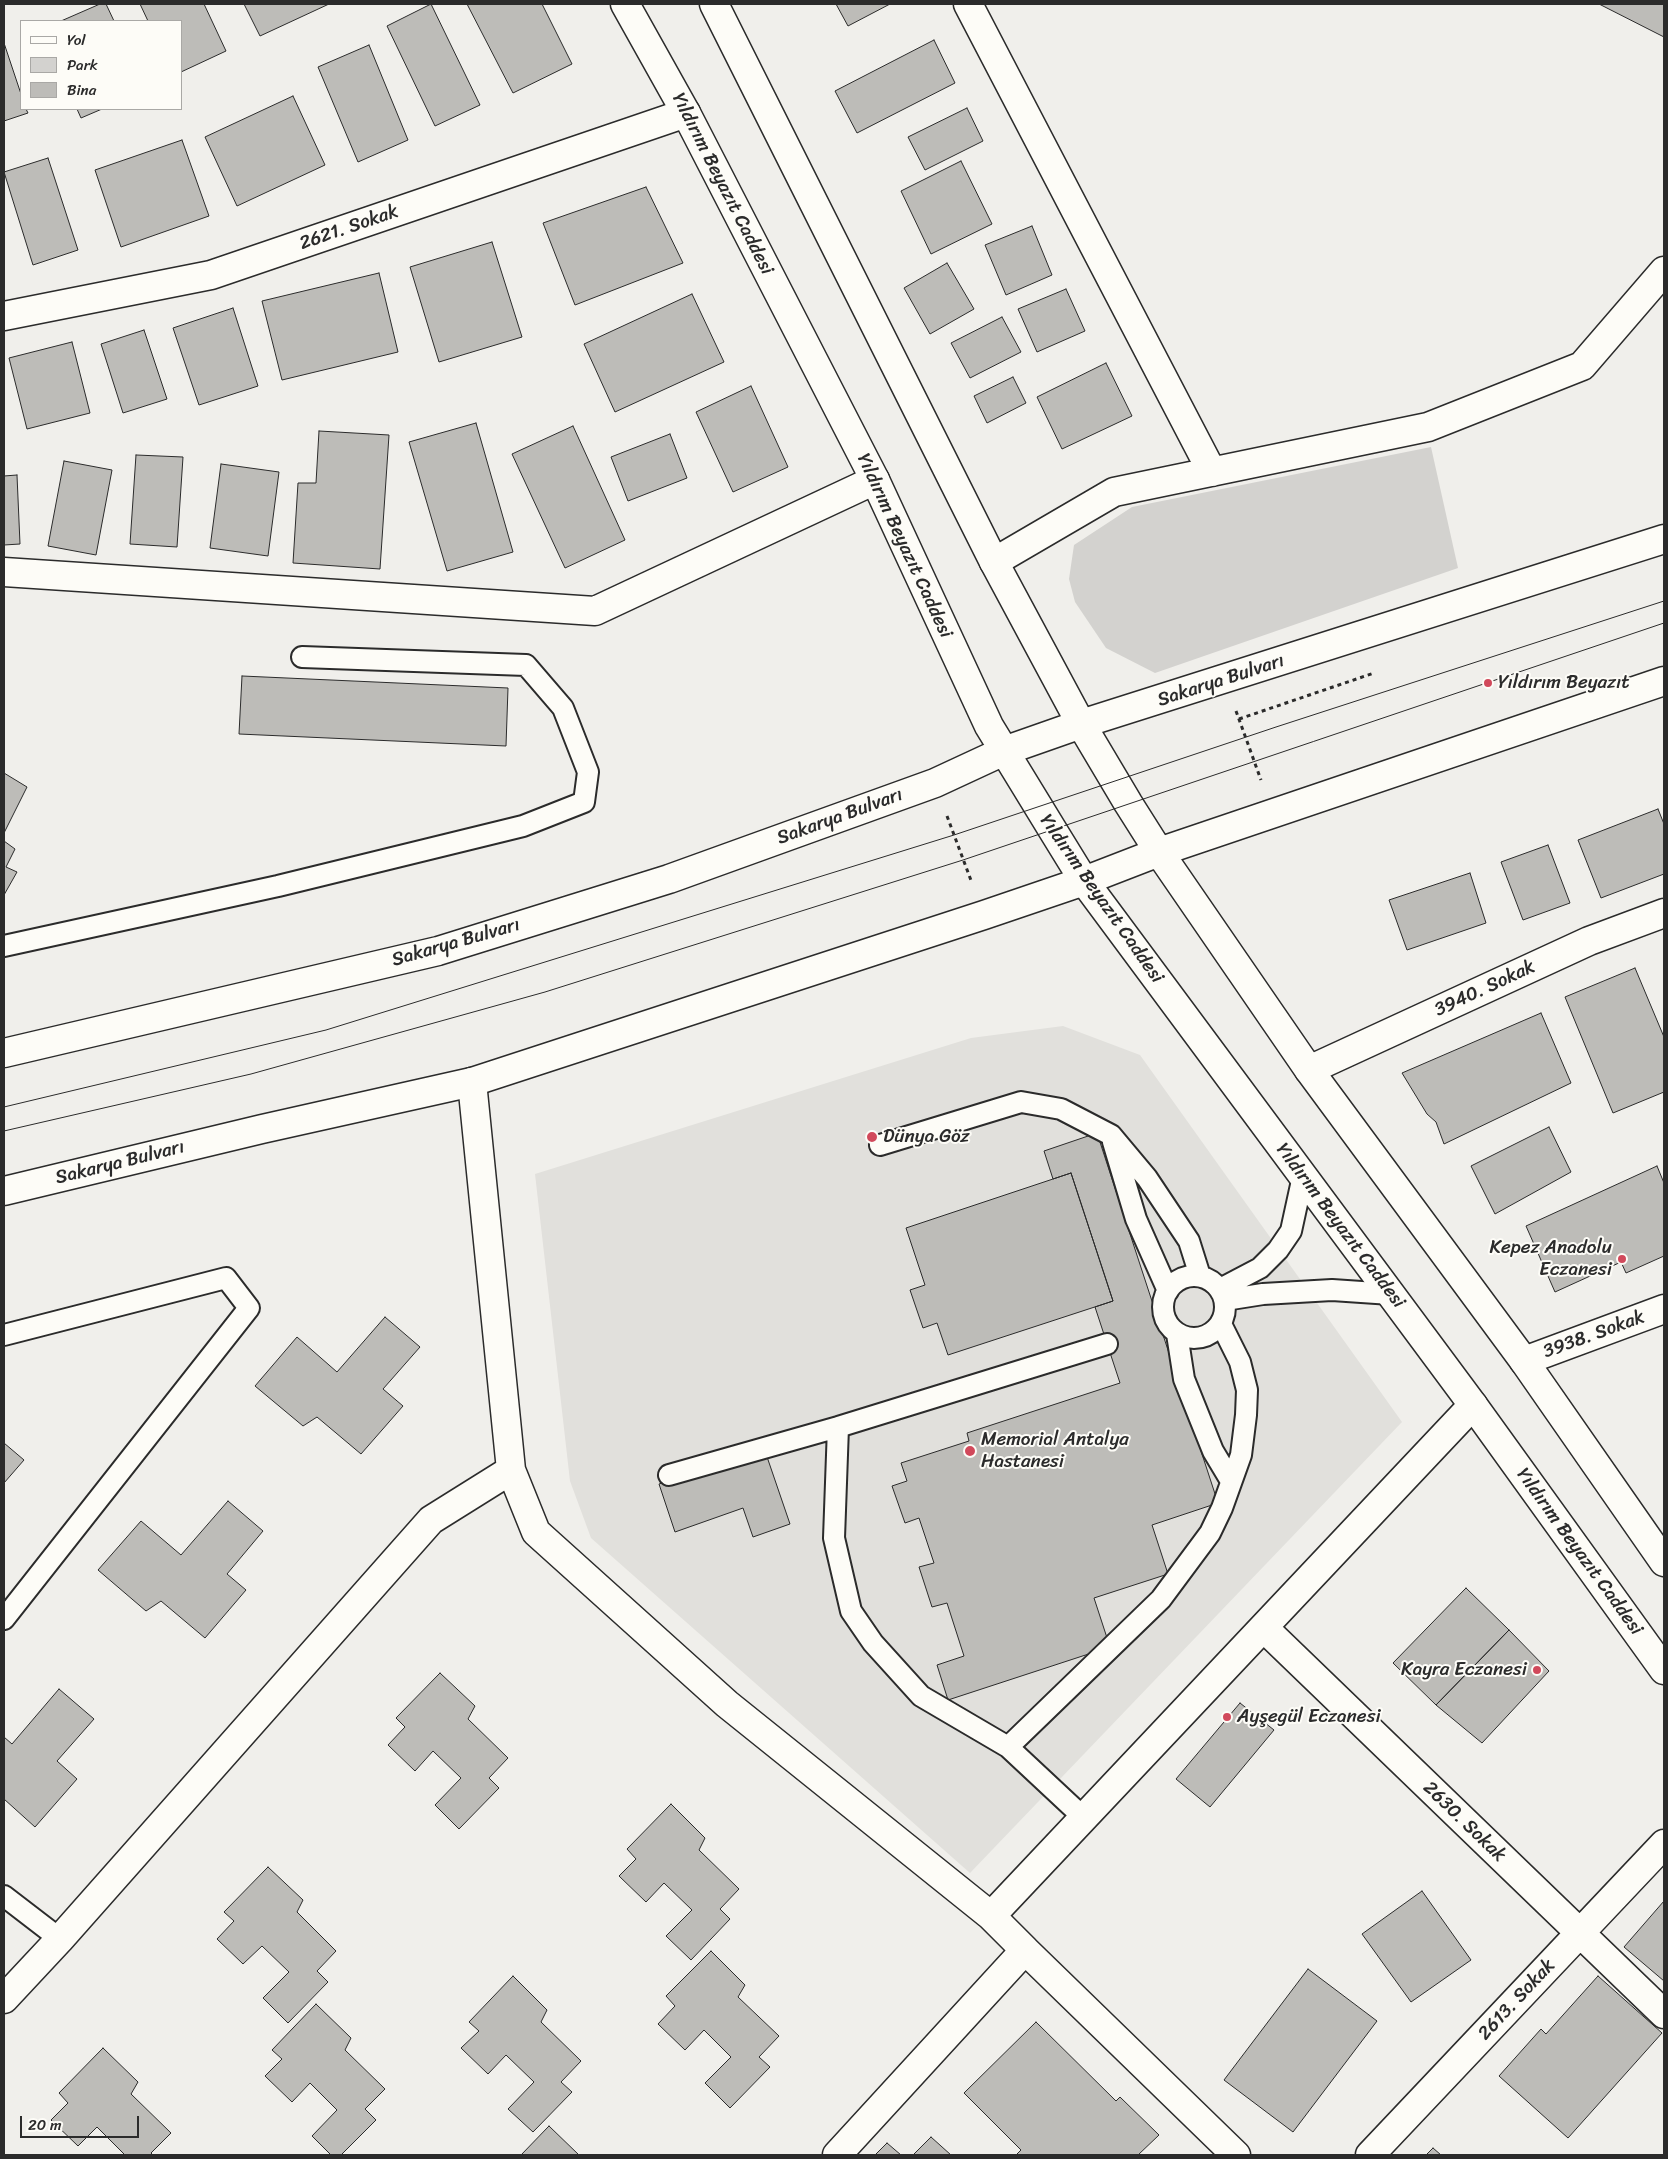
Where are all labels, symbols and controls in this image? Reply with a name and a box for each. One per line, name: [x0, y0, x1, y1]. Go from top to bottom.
legend: [20, 20, 182, 110]
text: Yol: [67, 27, 86, 53]
text: Park: [67, 52, 98, 78]
text: Bina: [67, 77, 96, 103]
street label: Yıldırım Beyazıt Caddesi: [666, 89, 778, 279]
street label: 2621. Sokak: [297, 200, 401, 256]
street label: Yıldırım Beyazıt Caddesi: [851, 450, 957, 642]
street label: Sakarya Bulvarı: [1155, 650, 1287, 712]
place label: Yıldırım Beyazıt: [1498, 672, 1630, 694]
marker: Yıldırım Beyazıt: [1482, 677, 1494, 689]
street label: Sakarya Bulvarı: [774, 784, 906, 850]
street label: Yıldırım Beyazıt Caddesi: [1034, 810, 1168, 988]
street label: Sakarya Bulvarı: [389, 914, 523, 972]
street label: 3940. Sokak: [1431, 956, 1539, 1022]
place label: Dünya Göz: [883, 1126, 970, 1148]
marker: Dünya Göz: [865, 1130, 879, 1144]
street label: Sakarya Bulvarı: [53, 1136, 187, 1190]
street label: Yıldırım Beyazıt Caddesi: [1270, 1139, 1410, 1313]
place label: Kepez Anadolu Eczanesi: [1489, 1237, 1612, 1281]
marker: Kepez Anadolu Eczanesi: [1616, 1253, 1628, 1265]
street label: 3938. Sokak: [1540, 1306, 1648, 1364]
place label: Memorial Antalya Hastanesi: [981, 1429, 1129, 1473]
marker: Memorial Antalya Hastanesi: [963, 1444, 977, 1458]
street label: Yıldırım Beyazıt Caddesi: [1511, 1464, 1647, 1640]
place label: Kayra Eczanesi: [1401, 1659, 1527, 1681]
marker: Kayra Eczanesi: [1531, 1664, 1543, 1676]
place label: Ayşegül Eczanesi: [1237, 1706, 1381, 1728]
marker: Ayşegül Eczanesi: [1221, 1711, 1233, 1723]
street label: 2630. Sokak: [1418, 1777, 1510, 1867]
street label: 2613. Sokak: [1474, 1955, 1560, 2045]
scale bar: [22, 2106, 141, 2138]
text: 20 m: [28, 2112, 62, 2138]

